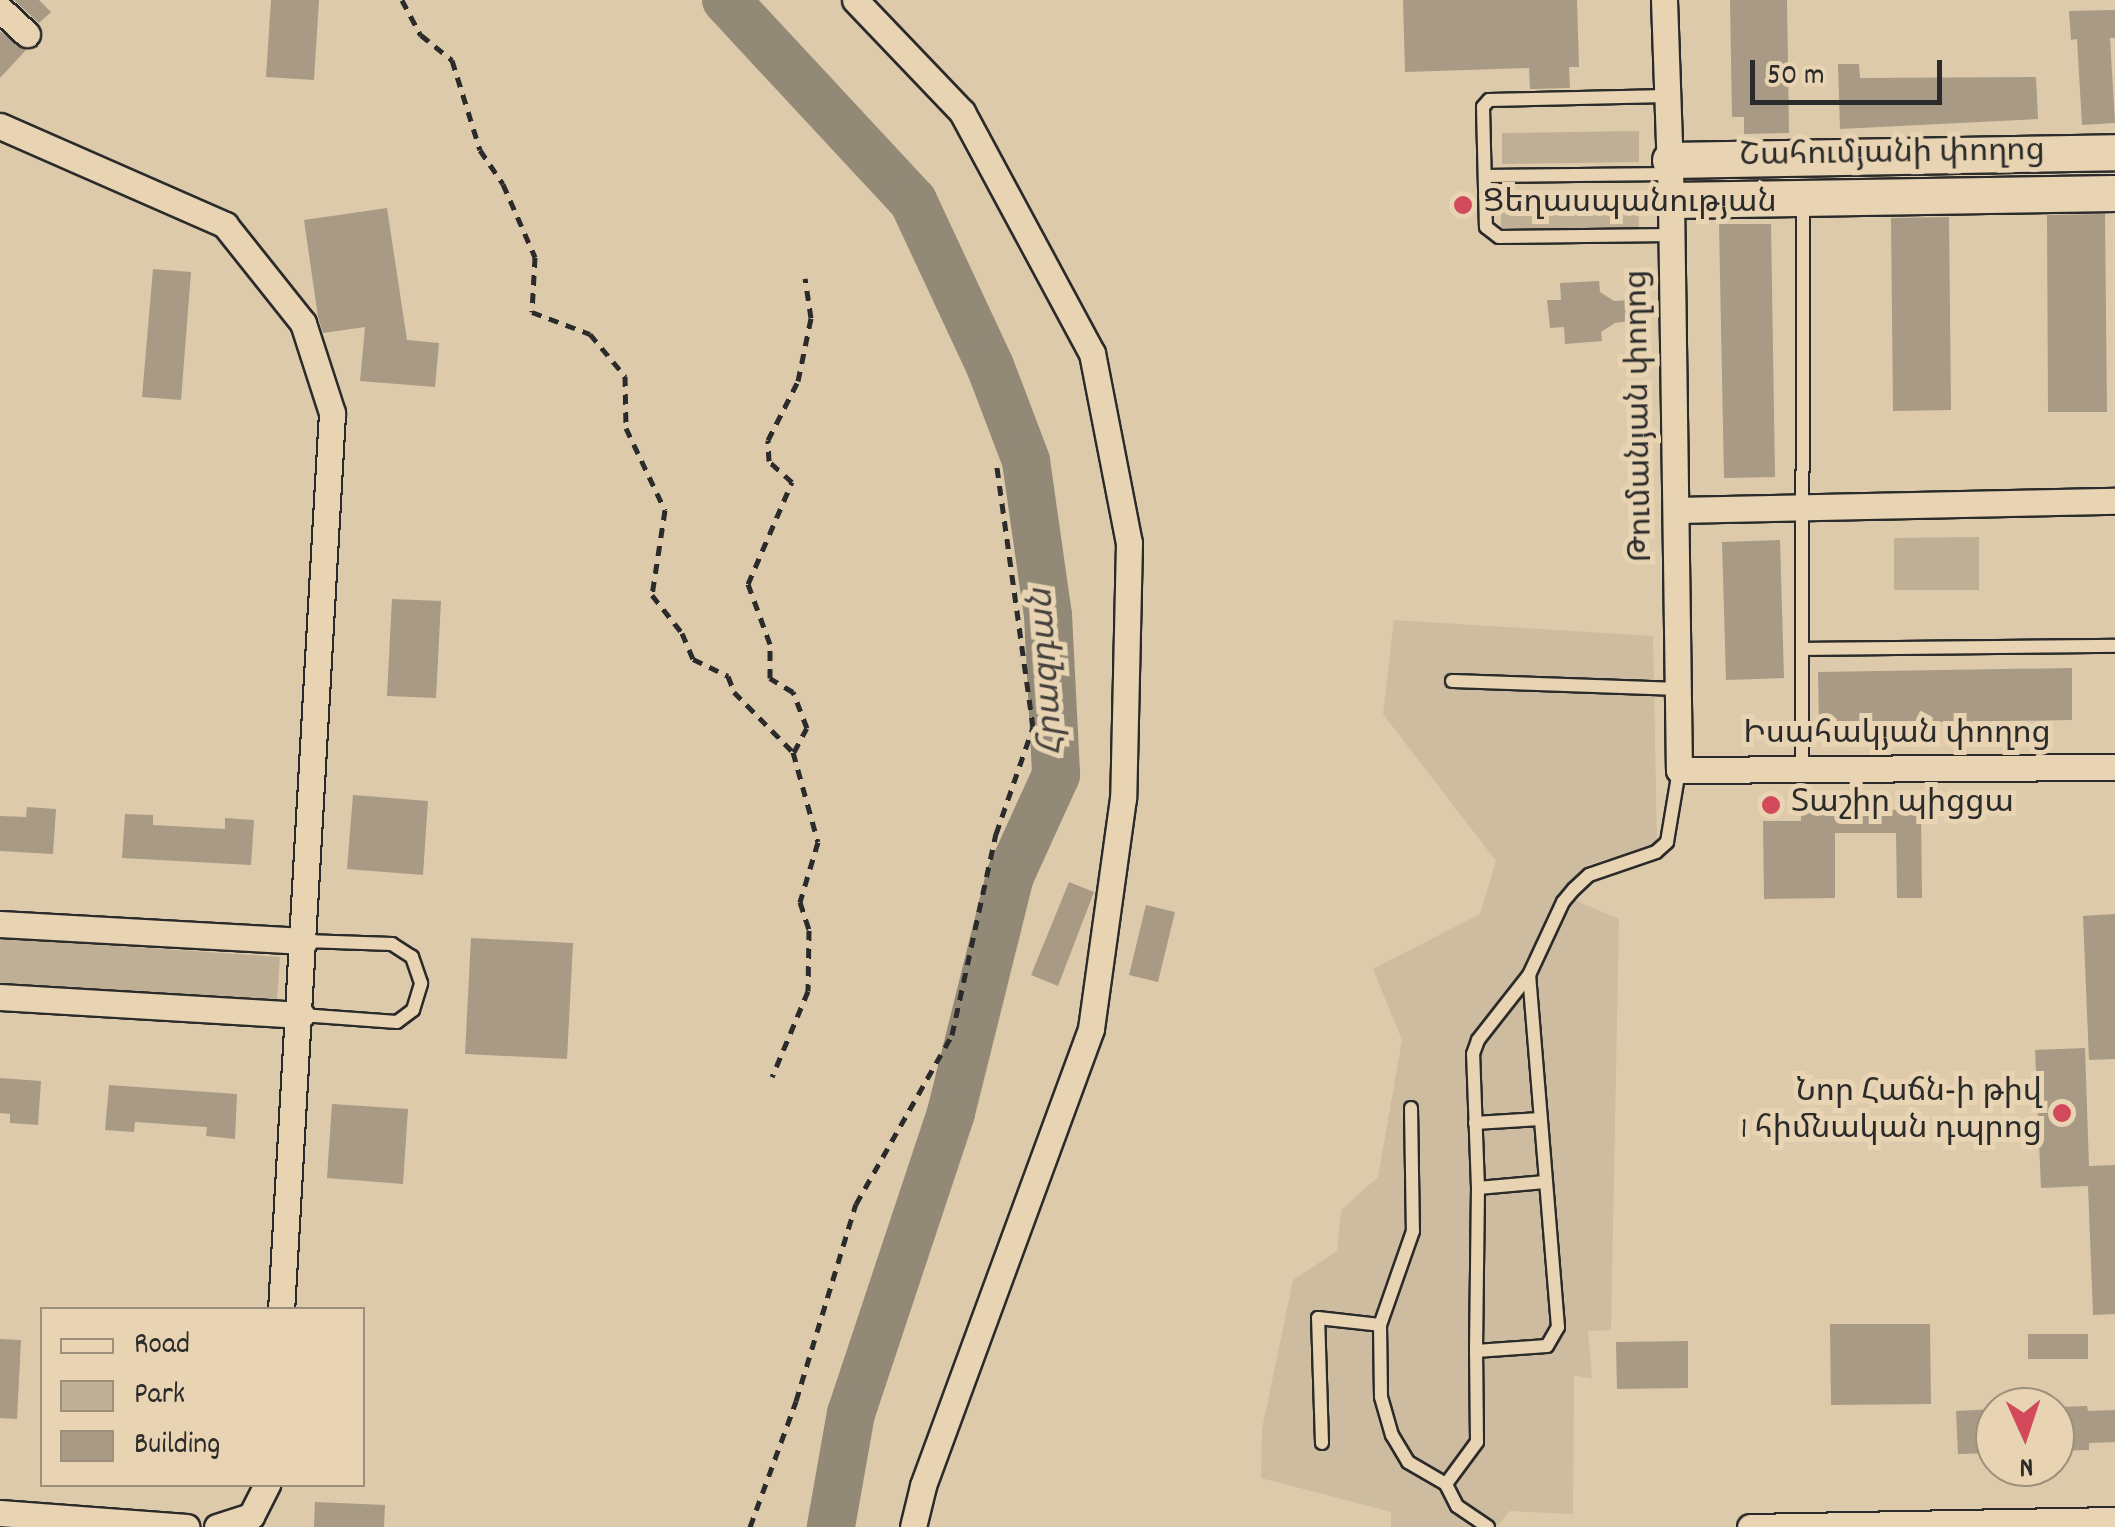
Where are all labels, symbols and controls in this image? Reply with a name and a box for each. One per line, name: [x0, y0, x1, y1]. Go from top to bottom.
scale bar: [1755, 40, 1948, 102]
text: 50 m: [1767, 56, 1825, 99]
street label: Շահումյանի փողոց: [1739, 134, 2045, 178]
place label: Ցեղասպանության: [1483, 186, 1777, 224]
marker: Ցեղասպանության: [1452, 194, 1474, 216]
street label: Թումանյան փողոց: [1620, 269, 1664, 563]
water label: Հրազդան: [1022, 587, 1076, 757]
street label: Իսահակյան փողոց: [1743, 717, 2051, 755]
place label: Տաշիր պիցցա: [1791, 786, 2014, 824]
marker: Տաշիր պիցցա: [1760, 794, 1782, 816]
place label: Նոր Հաճն-ի թիվ 1 հիմնական դպրոց: [1741, 1076, 2042, 1151]
marker: Նոր Հաճն-ի թիվ 1 հիմնական դպրոց: [2051, 1102, 2073, 1124]
legend: [40, 1307, 365, 1487]
text: Road: [134, 1325, 190, 1368]
text: Park: [134, 1375, 185, 1418]
north arrow: [1975, 1387, 2075, 1487]
text: Building: [134, 1425, 220, 1468]
text: N: [2019, 1445, 2034, 1485]

